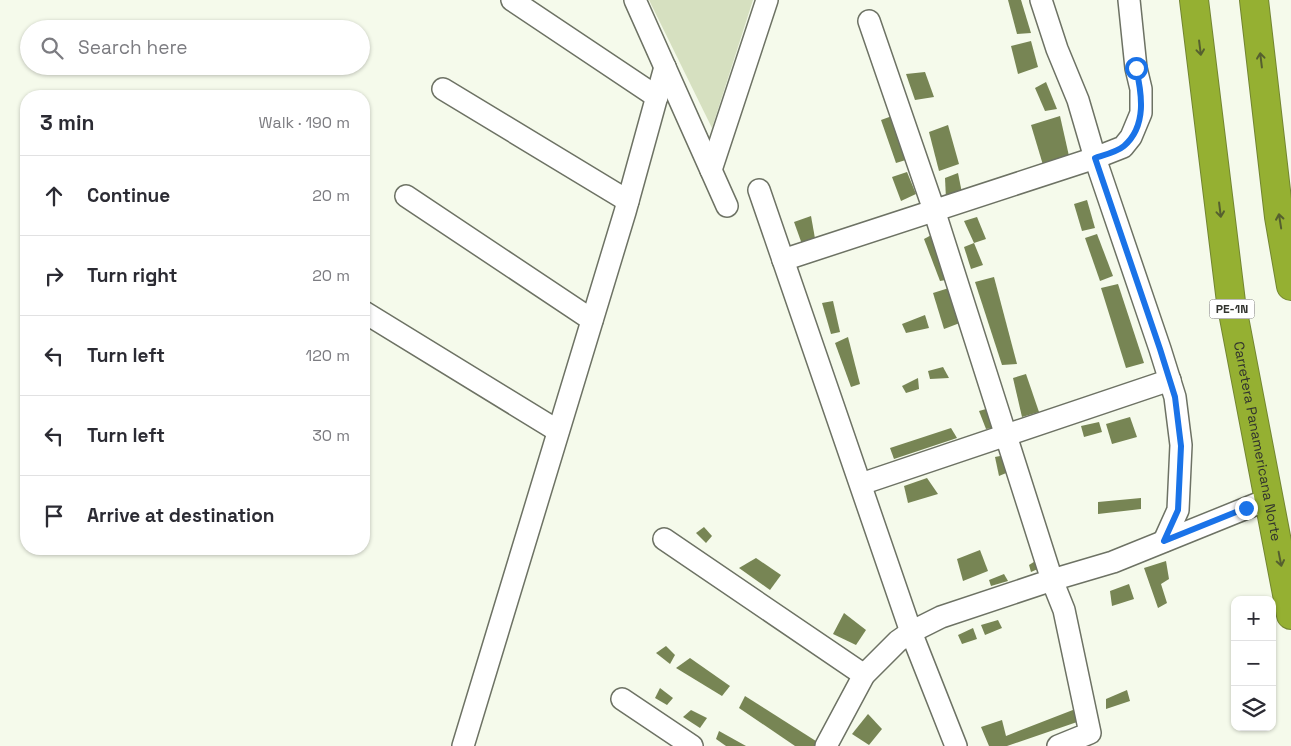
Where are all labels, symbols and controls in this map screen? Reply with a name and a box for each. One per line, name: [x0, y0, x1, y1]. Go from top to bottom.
search box: [20, 20, 370, 75]
icon: search: [38, 34, 66, 62]
text: Search here: [78, 35, 188, 60]
one-way arrow: [1195, 40, 1205, 56]
one-way arrow: [1256, 52, 1266, 68]
route start: [1125, 57, 1148, 80]
text: 3 min: [40, 109, 95, 136]
text: Walk · 190 m: [259, 112, 350, 133]
icon: ahead: [40, 182, 68, 210]
text: Continue: [87, 183, 170, 208]
text: 20 m: [312, 185, 350, 206]
one-way arrow: [1215, 201, 1225, 217]
one-way arrow: [1274, 213, 1284, 229]
icon: right: [40, 262, 68, 290]
text: Turn right: [87, 263, 177, 288]
text: 20 m: [312, 265, 350, 286]
road number: PE-1N: [1210, 300, 1254, 318]
street label: Carretera Panamericana Norte: [1230, 340, 1286, 543]
icon: left: [40, 342, 68, 370]
text: Turn left: [87, 343, 165, 368]
text: 120 m: [306, 345, 350, 366]
icon: left: [40, 422, 68, 450]
text: Turn left: [87, 423, 165, 448]
text: 30 m: [312, 425, 350, 446]
route end: [1235, 497, 1258, 520]
icon: arrive: [40, 502, 68, 530]
text: Arrive at destination: [87, 503, 275, 528]
one-way arrow: [1276, 551, 1286, 567]
map controls: [1231, 596, 1276, 731]
button: +: [1231, 596, 1276, 641]
button: −: [1231, 641, 1276, 686]
button: layers: [1231, 686, 1276, 731]

